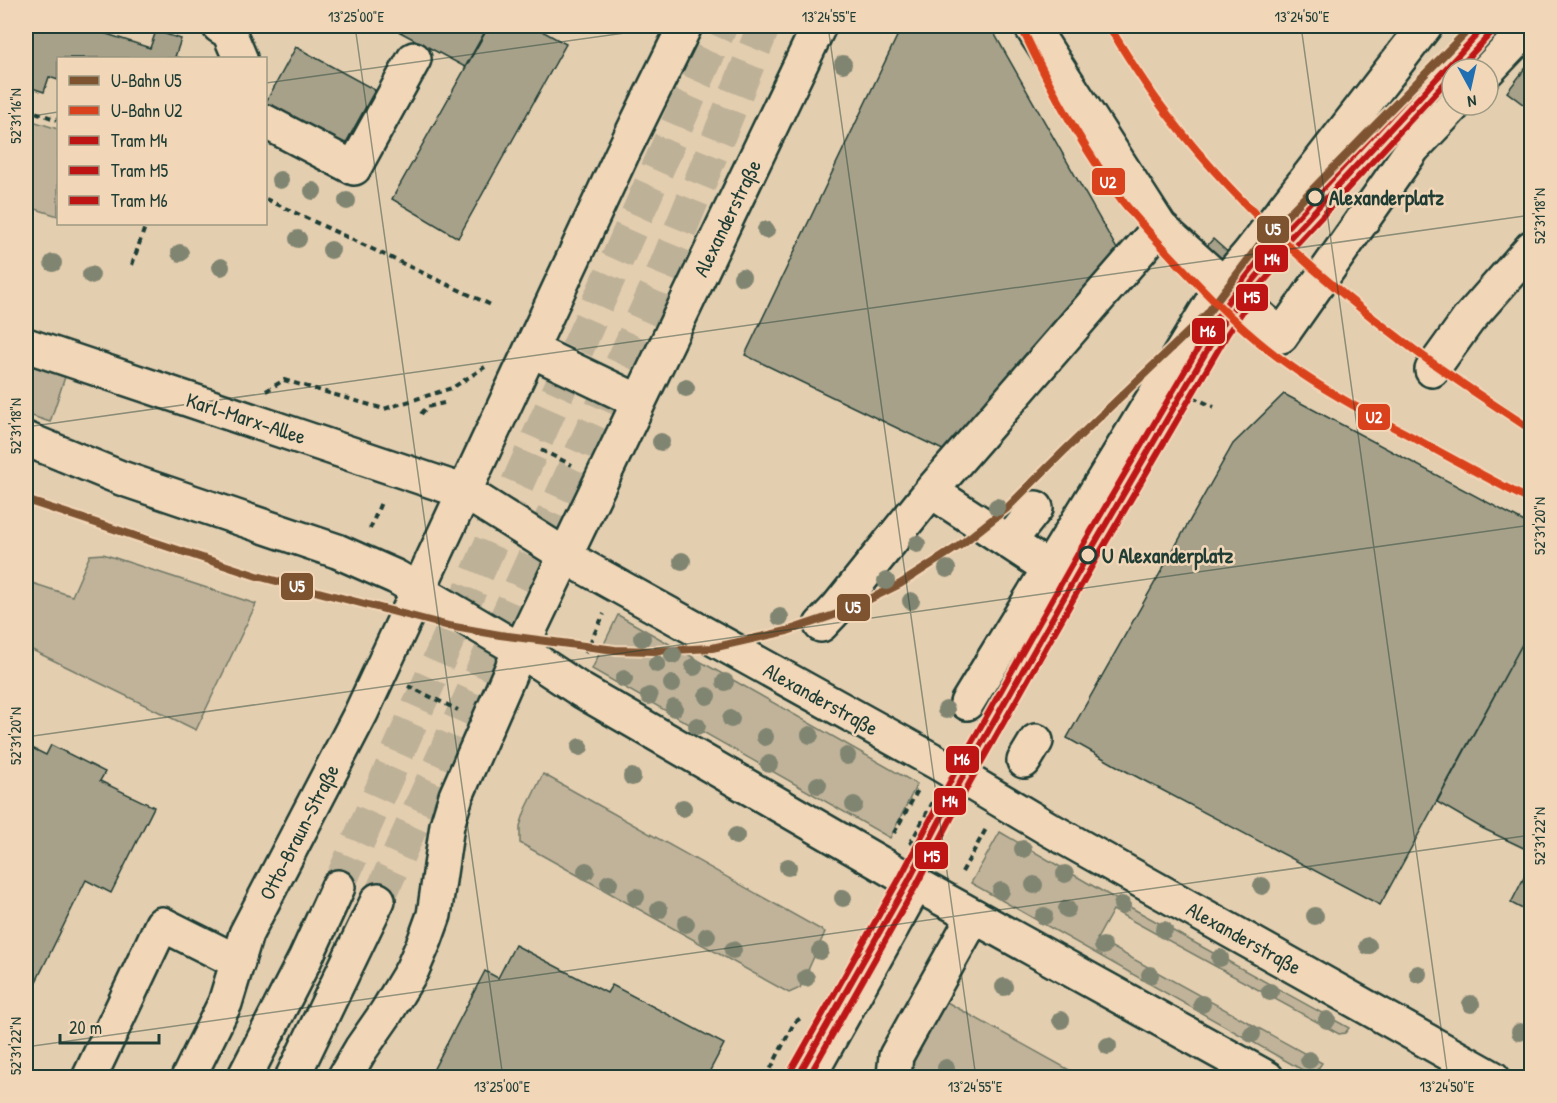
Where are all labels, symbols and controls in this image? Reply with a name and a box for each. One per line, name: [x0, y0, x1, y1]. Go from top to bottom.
text: 13°25'00"E: [328, 6, 384, 27]
text: 13°24'55"E: [802, 6, 857, 27]
text: 13°24'50"E: [1275, 6, 1330, 27]
legend: [57, 57, 267, 225]
north arrow: [1440, 57, 1500, 117]
text: U-Bahn U5: [111, 68, 182, 93]
text: 52°31'16"N: [5, 88, 26, 144]
text: N: [1466, 90, 1478, 113]
text: U-Bahn U2: [111, 98, 183, 123]
text: Tram M4: [111, 128, 167, 153]
street label: Alexanderstraße: [686, 155, 768, 281]
text: Tram M5: [111, 158, 168, 183]
line badge: U2: [1091, 167, 1126, 196]
text: U2: [1100, 171, 1117, 193]
place label: Alexanderplatz: [1329, 183, 1444, 213]
text: Tram M6: [111, 188, 168, 213]
marker: Alexanderplatz: [1306, 188, 1324, 206]
text: 52°31'18"N: [1529, 188, 1550, 244]
line badge: U5: [1256, 215, 1290, 244]
text: U5: [1265, 218, 1281, 240]
line badge: M4: [1254, 244, 1289, 273]
text: M4: [1264, 248, 1280, 270]
line badge: M5: [1235, 283, 1269, 312]
text: M5: [1244, 286, 1260, 308]
line badge: M6: [1191, 317, 1226, 345]
text: M6: [1200, 320, 1217, 342]
street label: Karl-Marx-Allee: [183, 385, 309, 451]
text: 52°31'18"N: [5, 398, 26, 454]
line badge: U2: [1357, 403, 1391, 431]
text: U2: [1366, 406, 1383, 428]
text: 52°31'20"N: [1529, 497, 1550, 555]
place label: U Alexanderplatz: [1102, 541, 1233, 571]
marker: U Alexanderplatz: [1079, 546, 1097, 564]
line badge: U5: [280, 572, 314, 601]
text: U5: [289, 575, 305, 597]
line badge: U5: [836, 593, 871, 622]
text: U5: [845, 596, 861, 618]
street label: Alexanderstraße: [758, 656, 884, 742]
text: 52°31'20"N: [5, 707, 26, 765]
line badge: M6: [945, 745, 980, 774]
text: M6: [954, 748, 971, 770]
street label: Otto-Braun-Straße: [252, 759, 346, 905]
line badge: M4: [933, 787, 967, 816]
text: M4: [942, 790, 958, 812]
text: 52°31'22"N: [1529, 807, 1550, 865]
line badge: M5: [914, 841, 949, 870]
text: M5: [924, 845, 940, 867]
street label: Alexanderstraße: [1181, 895, 1307, 981]
scale bar: [60, 1007, 159, 1045]
text: 20 m: [69, 1015, 102, 1040]
text: 52°31'22"N: [5, 1017, 26, 1075]
text: 13°25'00"E: [474, 1076, 530, 1097]
text: 13°24'55"E: [948, 1076, 1003, 1097]
text: 13°24'50"E: [1420, 1076, 1475, 1097]

